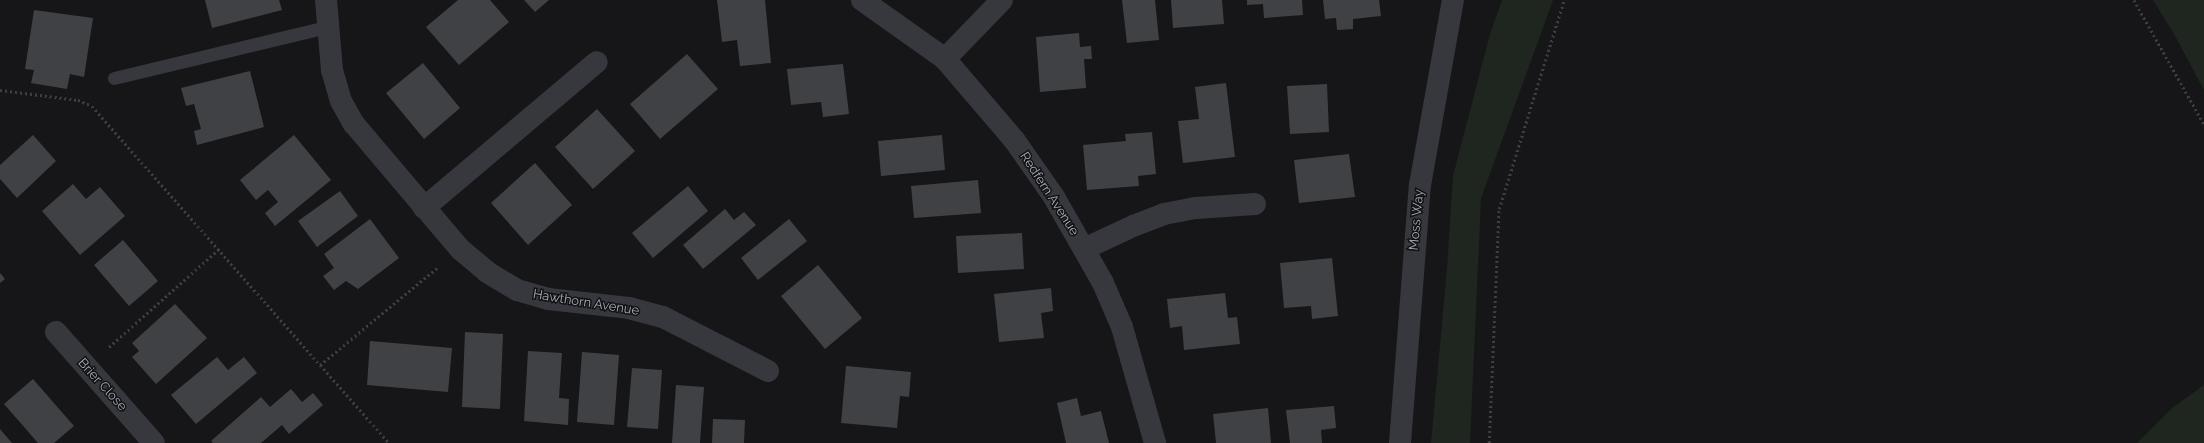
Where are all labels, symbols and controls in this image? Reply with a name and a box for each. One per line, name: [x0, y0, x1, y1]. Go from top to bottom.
street label: Redfern Avenue: [1016, 149, 1082, 239]
street label: Moss Way: [1407, 189, 1427, 251]
street label: Hawthorn Avenue: [532, 287, 640, 319]
street label: Brier Close: [74, 355, 130, 415]

